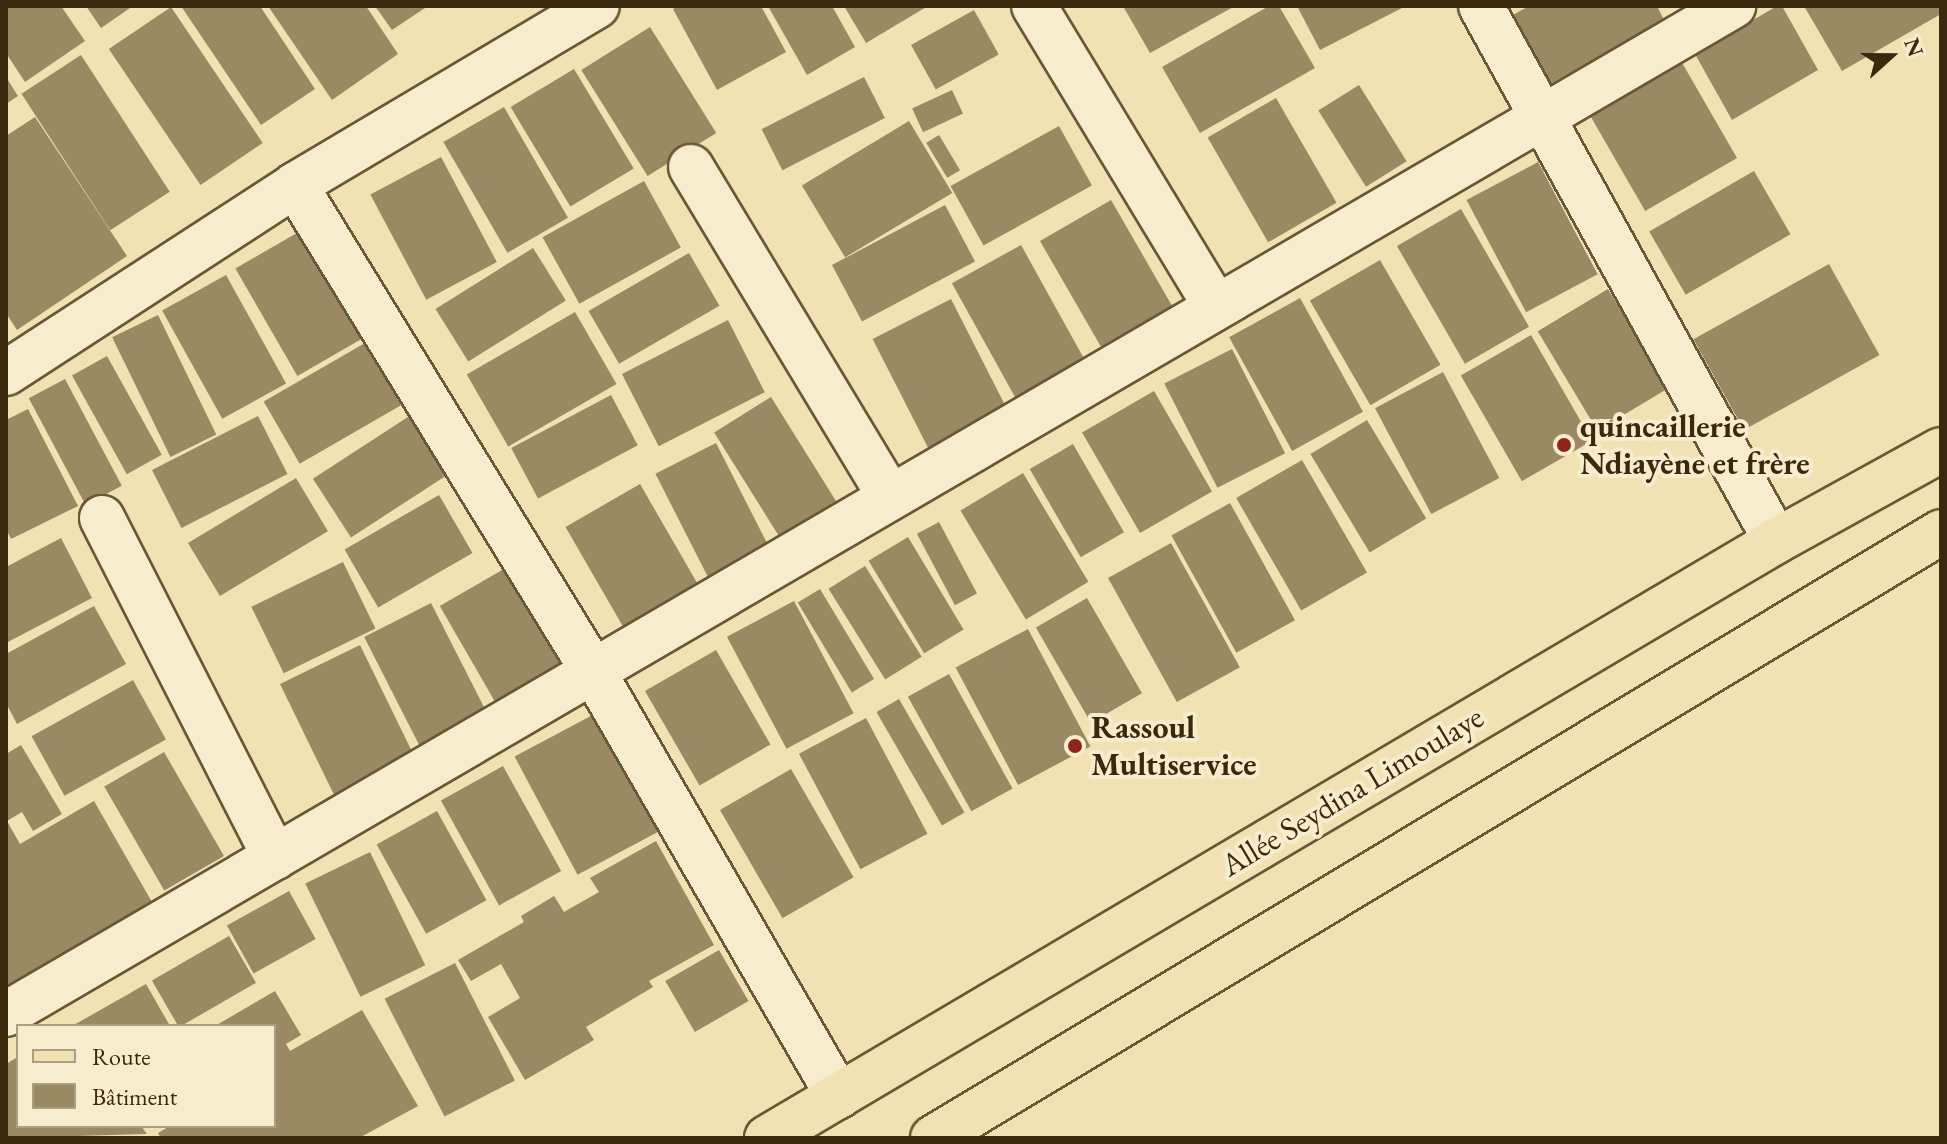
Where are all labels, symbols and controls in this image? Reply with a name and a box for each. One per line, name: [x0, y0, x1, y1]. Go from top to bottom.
north arrow: [1851, 16, 1931, 96]
text: N: [1897, 34, 1931, 61]
place label: quincaillerie Ndiayène et frère: [1580, 408, 1809, 483]
marker: quincaillerie Ndiayène et frère: [1555, 436, 1573, 454]
street label: Allée Seydina Limoulaye: [1214, 698, 1490, 884]
place label: Rassoul Multiservice: [1091, 709, 1257, 784]
marker: Rassoul Multiservice: [1066, 737, 1084, 755]
legend: [16, 1024, 276, 1128]
text: Route: [92, 1041, 151, 1072]
text: Bâtiment: [92, 1081, 177, 1112]

